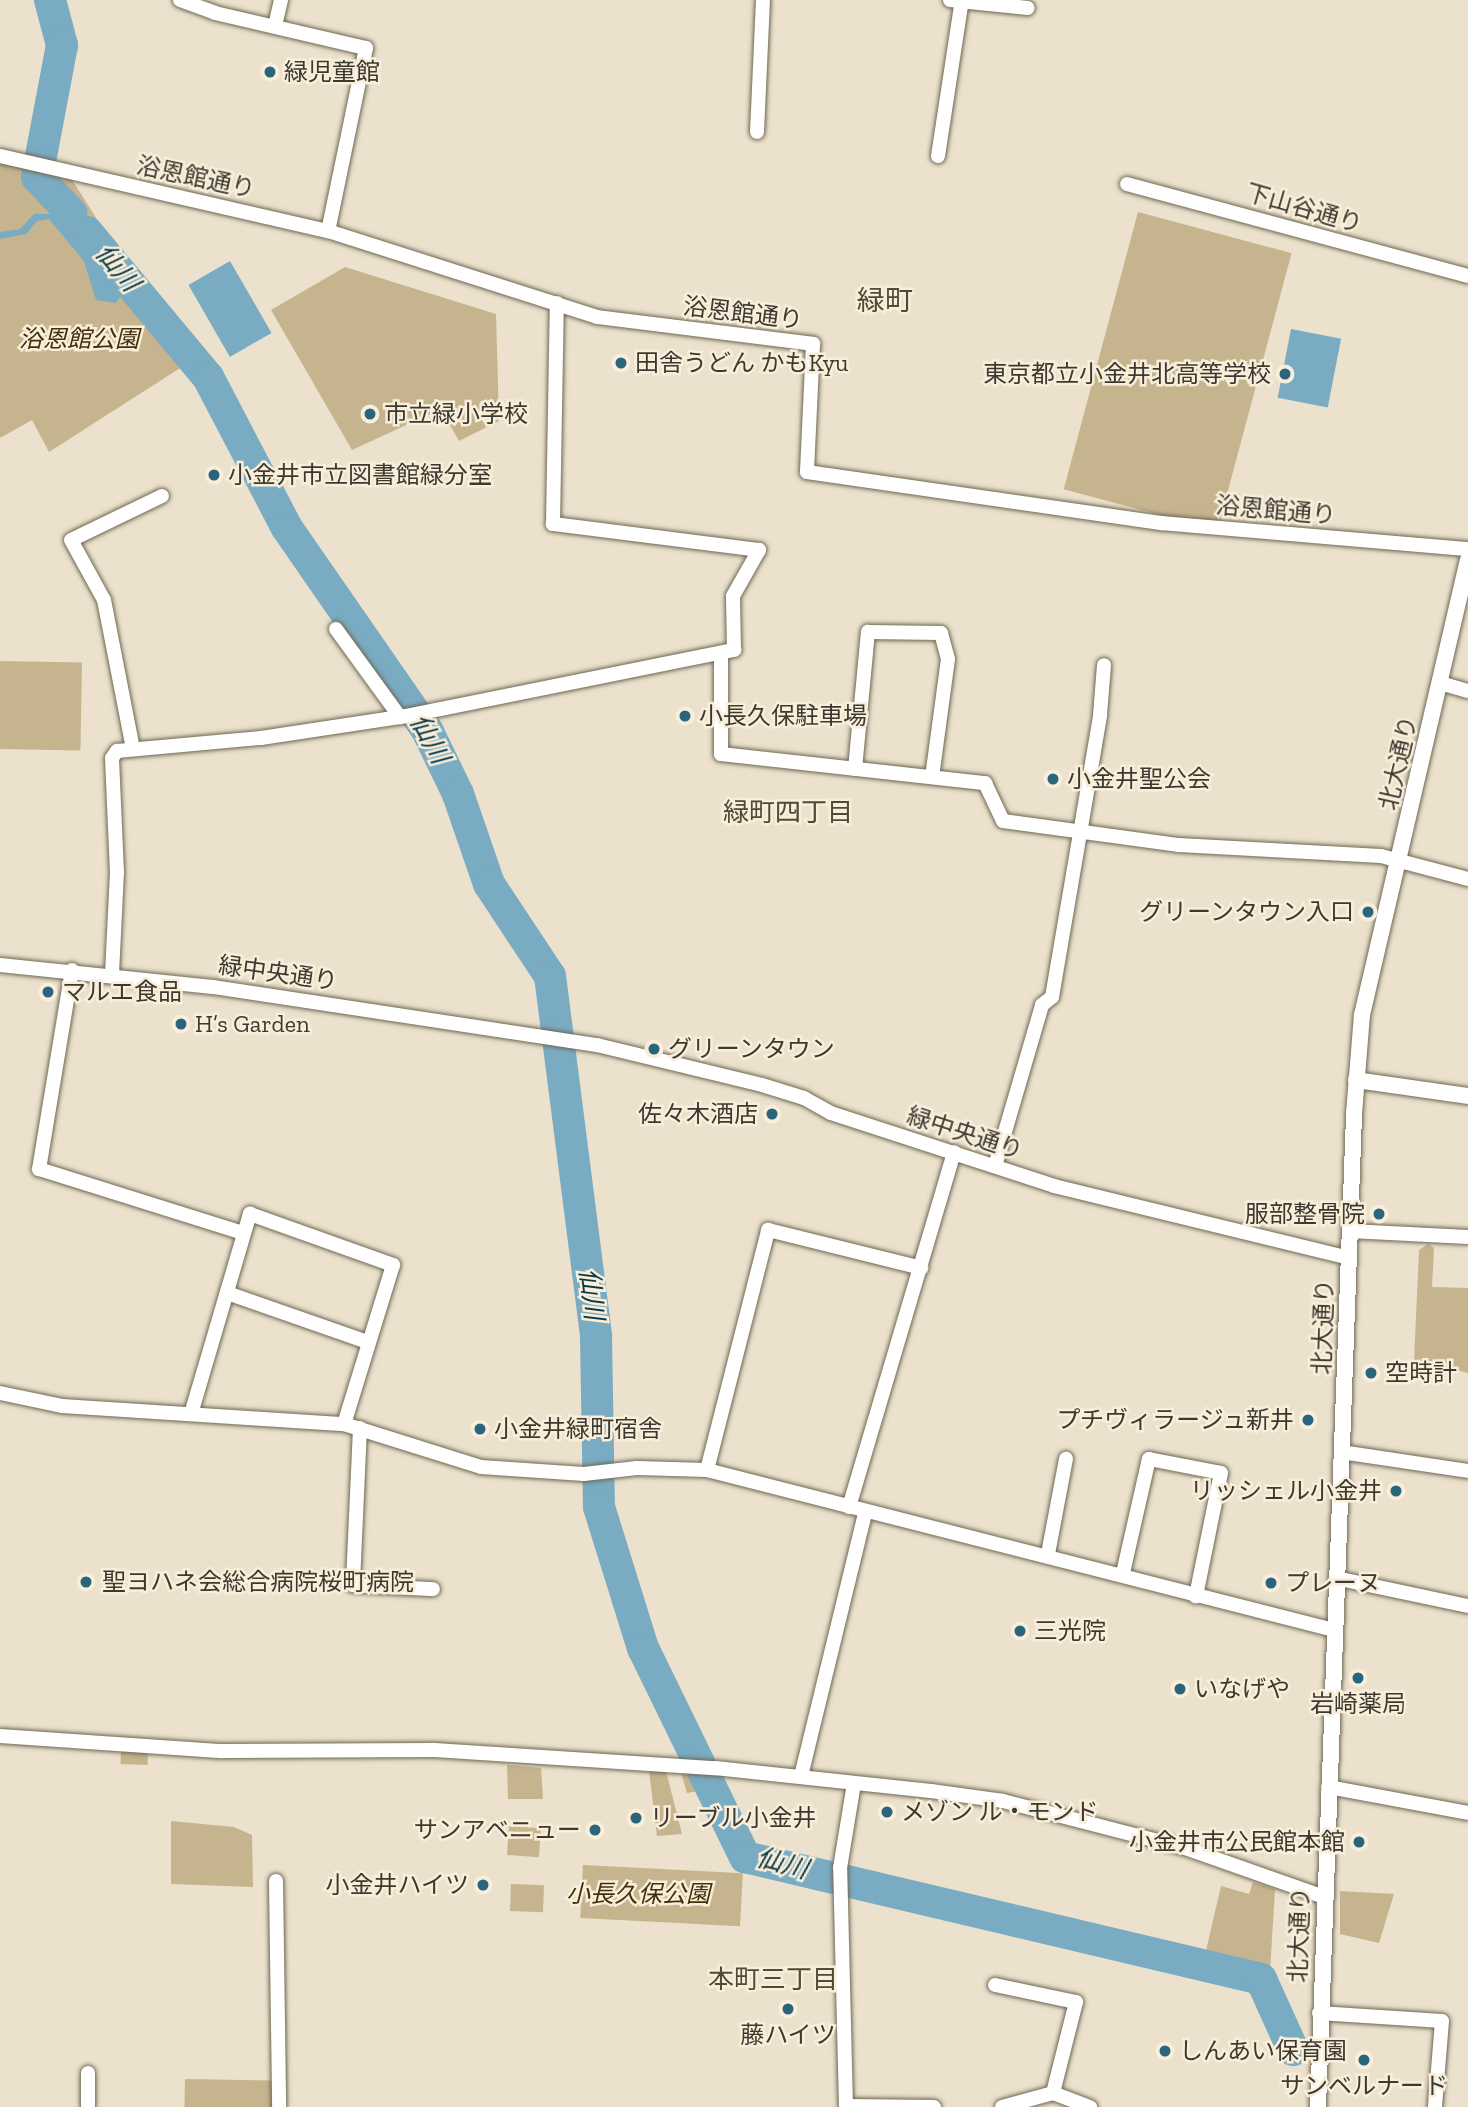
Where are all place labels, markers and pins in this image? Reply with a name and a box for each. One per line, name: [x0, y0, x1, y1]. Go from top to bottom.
place label: 緑児童館: [284, 58, 380, 86]
marker: 緑児童館: [262, 64, 278, 80]
place label: 田舎うどん かもKyu: [635, 349, 848, 377]
marker: 田舎うどん かもKyu: [613, 355, 629, 371]
place label: 東京都立小金井北高等学校: [983, 360, 1271, 388]
marker: 東京都立小金井北高等学校: [1277, 366, 1293, 382]
place label: 市立緑小学校: [384, 400, 528, 428]
marker: 市立緑小学校: [362, 406, 378, 422]
place label: 小金井市立図書館緑分室: [228, 461, 492, 489]
marker: 小金井市立図書館緑分室: [206, 467, 222, 483]
place label: 小長久保駐車場: [699, 702, 867, 730]
marker: 小長久保駐車場: [677, 708, 693, 724]
place label: 小金井聖公会: [1067, 765, 1211, 793]
marker: 小金井聖公会: [1045, 771, 1061, 787]
place label: グリーンタウン入口: [1138, 898, 1354, 926]
marker: グリーンタウン入口: [1360, 904, 1376, 920]
place label: マルエ食品: [62, 978, 182, 1006]
marker: マルエ食品: [40, 984, 56, 1000]
place label: H’s Garden: [195, 1010, 310, 1038]
marker: H’s Garden: [173, 1016, 189, 1032]
place label: グリーンタウン: [668, 1035, 836, 1063]
marker: グリーンタウン: [646, 1041, 662, 1057]
place label: 佐々木酒店: [638, 1100, 758, 1128]
marker: 佐々木酒店: [764, 1106, 780, 1122]
place label: 服部整骨院: [1245, 1200, 1365, 1228]
marker: 服部整骨院: [1371, 1206, 1387, 1222]
place label: 空時計: [1385, 1359, 1457, 1387]
marker: 空時計: [1363, 1365, 1379, 1381]
place label: プチヴィラージュ新井: [1054, 1406, 1294, 1434]
marker: プチヴィラージュ新井: [1300, 1412, 1316, 1428]
place label: 小金井緑町宿舎: [494, 1415, 662, 1443]
marker: 小金井緑町宿舎: [472, 1421, 488, 1437]
place label: リッシェル小金井: [1190, 1477, 1382, 1505]
marker: リッシェル小金井: [1388, 1483, 1404, 1499]
place label: 聖ヨハネ会総合病院桜町病院: [102, 1568, 414, 1596]
place label: プレーヌ: [1285, 1569, 1381, 1597]
marker: 聖ヨハネ会総合病院桜町病院: [76, 1572, 96, 1592]
marker: プレーヌ: [1263, 1575, 1279, 1591]
place label: 三光院: [1034, 1617, 1106, 1645]
marker: 三光院: [1012, 1623, 1028, 1639]
marker: 岩崎薬局: [1350, 1670, 1366, 1686]
place label: いなげや: [1194, 1675, 1290, 1703]
marker: いなげや: [1172, 1681, 1188, 1697]
place label: 岩崎薬局: [1310, 1690, 1406, 1718]
place label: メゾン ル・モンド: [901, 1798, 1098, 1826]
place label: リーブル小金井: [650, 1804, 818, 1832]
marker: メゾン ル・モンド: [879, 1804, 895, 1820]
marker: リーブル小金井: [628, 1810, 644, 1826]
place label: サンアベニュー: [413, 1816, 581, 1844]
marker: サンアベニュー: [587, 1822, 603, 1838]
place label: 小金井市公民館本館: [1129, 1828, 1345, 1856]
marker: 小金井市公民館本館: [1351, 1834, 1367, 1850]
place label: 小金井ハイツ: [325, 1871, 469, 1899]
marker: 小金井ハイツ: [475, 1877, 491, 1893]
marker: 藤ハイツ: [780, 2001, 796, 2017]
place label: 藤ハイツ: [740, 2021, 836, 2049]
place label: しんあい保育園: [1179, 2037, 1347, 2065]
marker: しんあい保育園: [1157, 2043, 1173, 2059]
marker: サンベルナード: [1356, 2052, 1372, 2068]
place label: サンベルナード: [1280, 2072, 1448, 2100]

